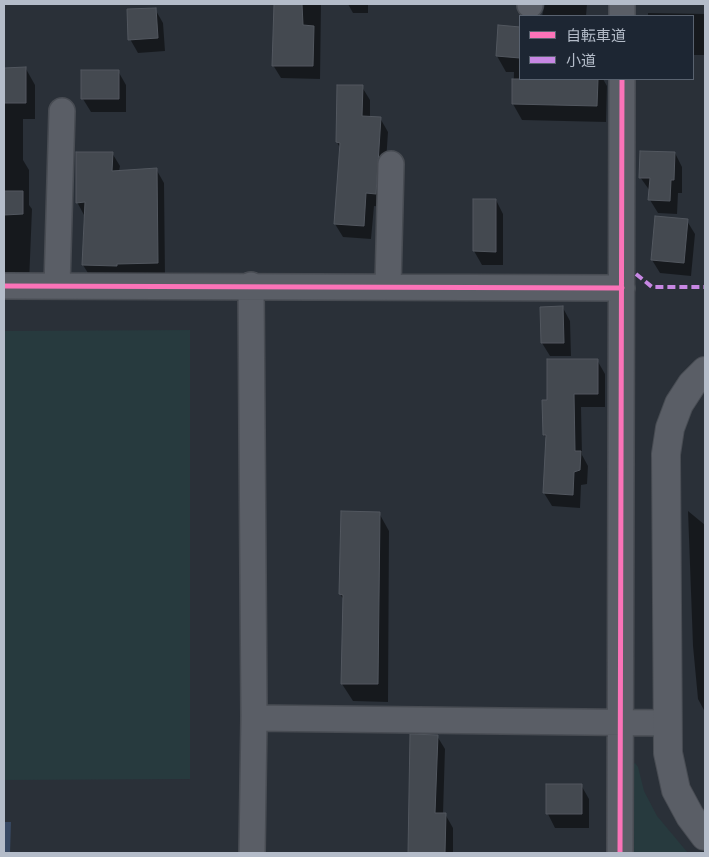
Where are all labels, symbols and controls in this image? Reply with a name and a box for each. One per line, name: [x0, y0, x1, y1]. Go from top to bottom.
legend: [519, 15, 694, 80]
text: 自転車道: [566, 26, 626, 45]
text: 小道: [566, 51, 596, 70]

